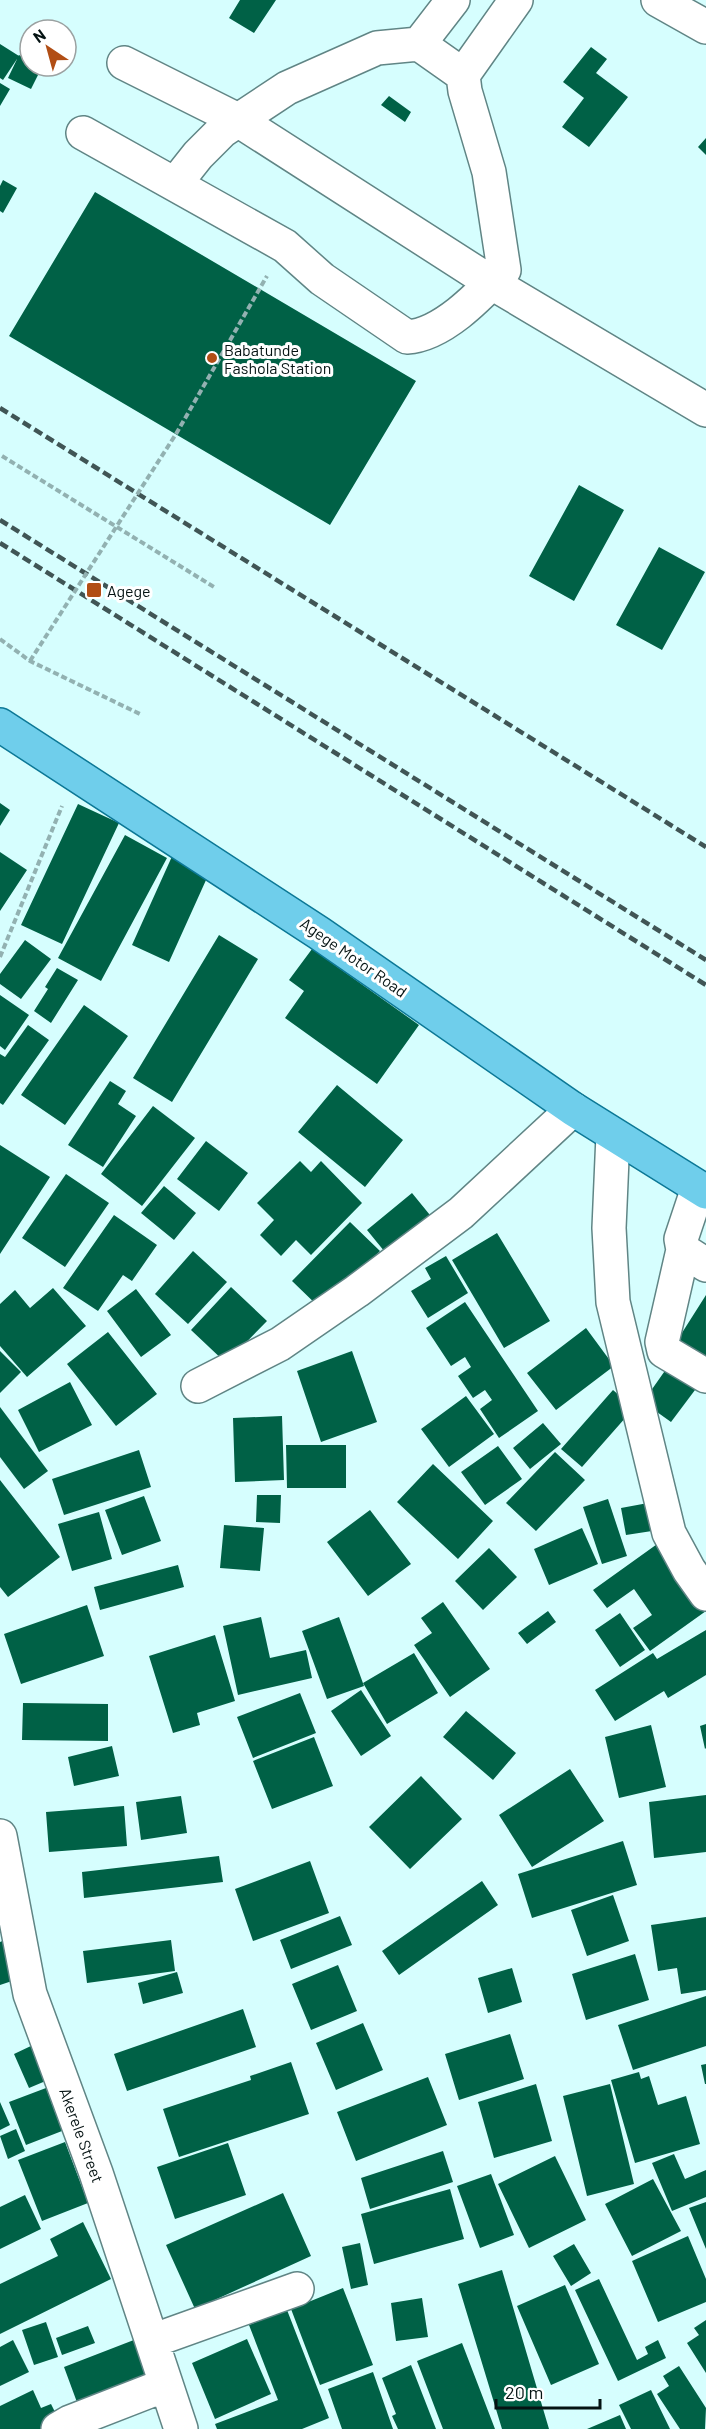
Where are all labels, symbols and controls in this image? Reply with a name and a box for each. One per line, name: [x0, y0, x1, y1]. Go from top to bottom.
north arrow: [18, 18, 78, 78]
text: N: [29, 25, 49, 46]
place label: Babatunde Fashola Station: [224, 340, 331, 377]
marker: Babatunde Fashola Station: [205, 351, 219, 365]
marker: Agege: [85, 581, 103, 599]
place label: Agege: [107, 581, 151, 600]
street label: Agege Motor Road: [297, 913, 411, 1001]
street label: Akerele Street: [56, 2085, 108, 2185]
scale bar: [496, 2372, 600, 2410]
text: 20 m: [505, 2381, 543, 2403]

